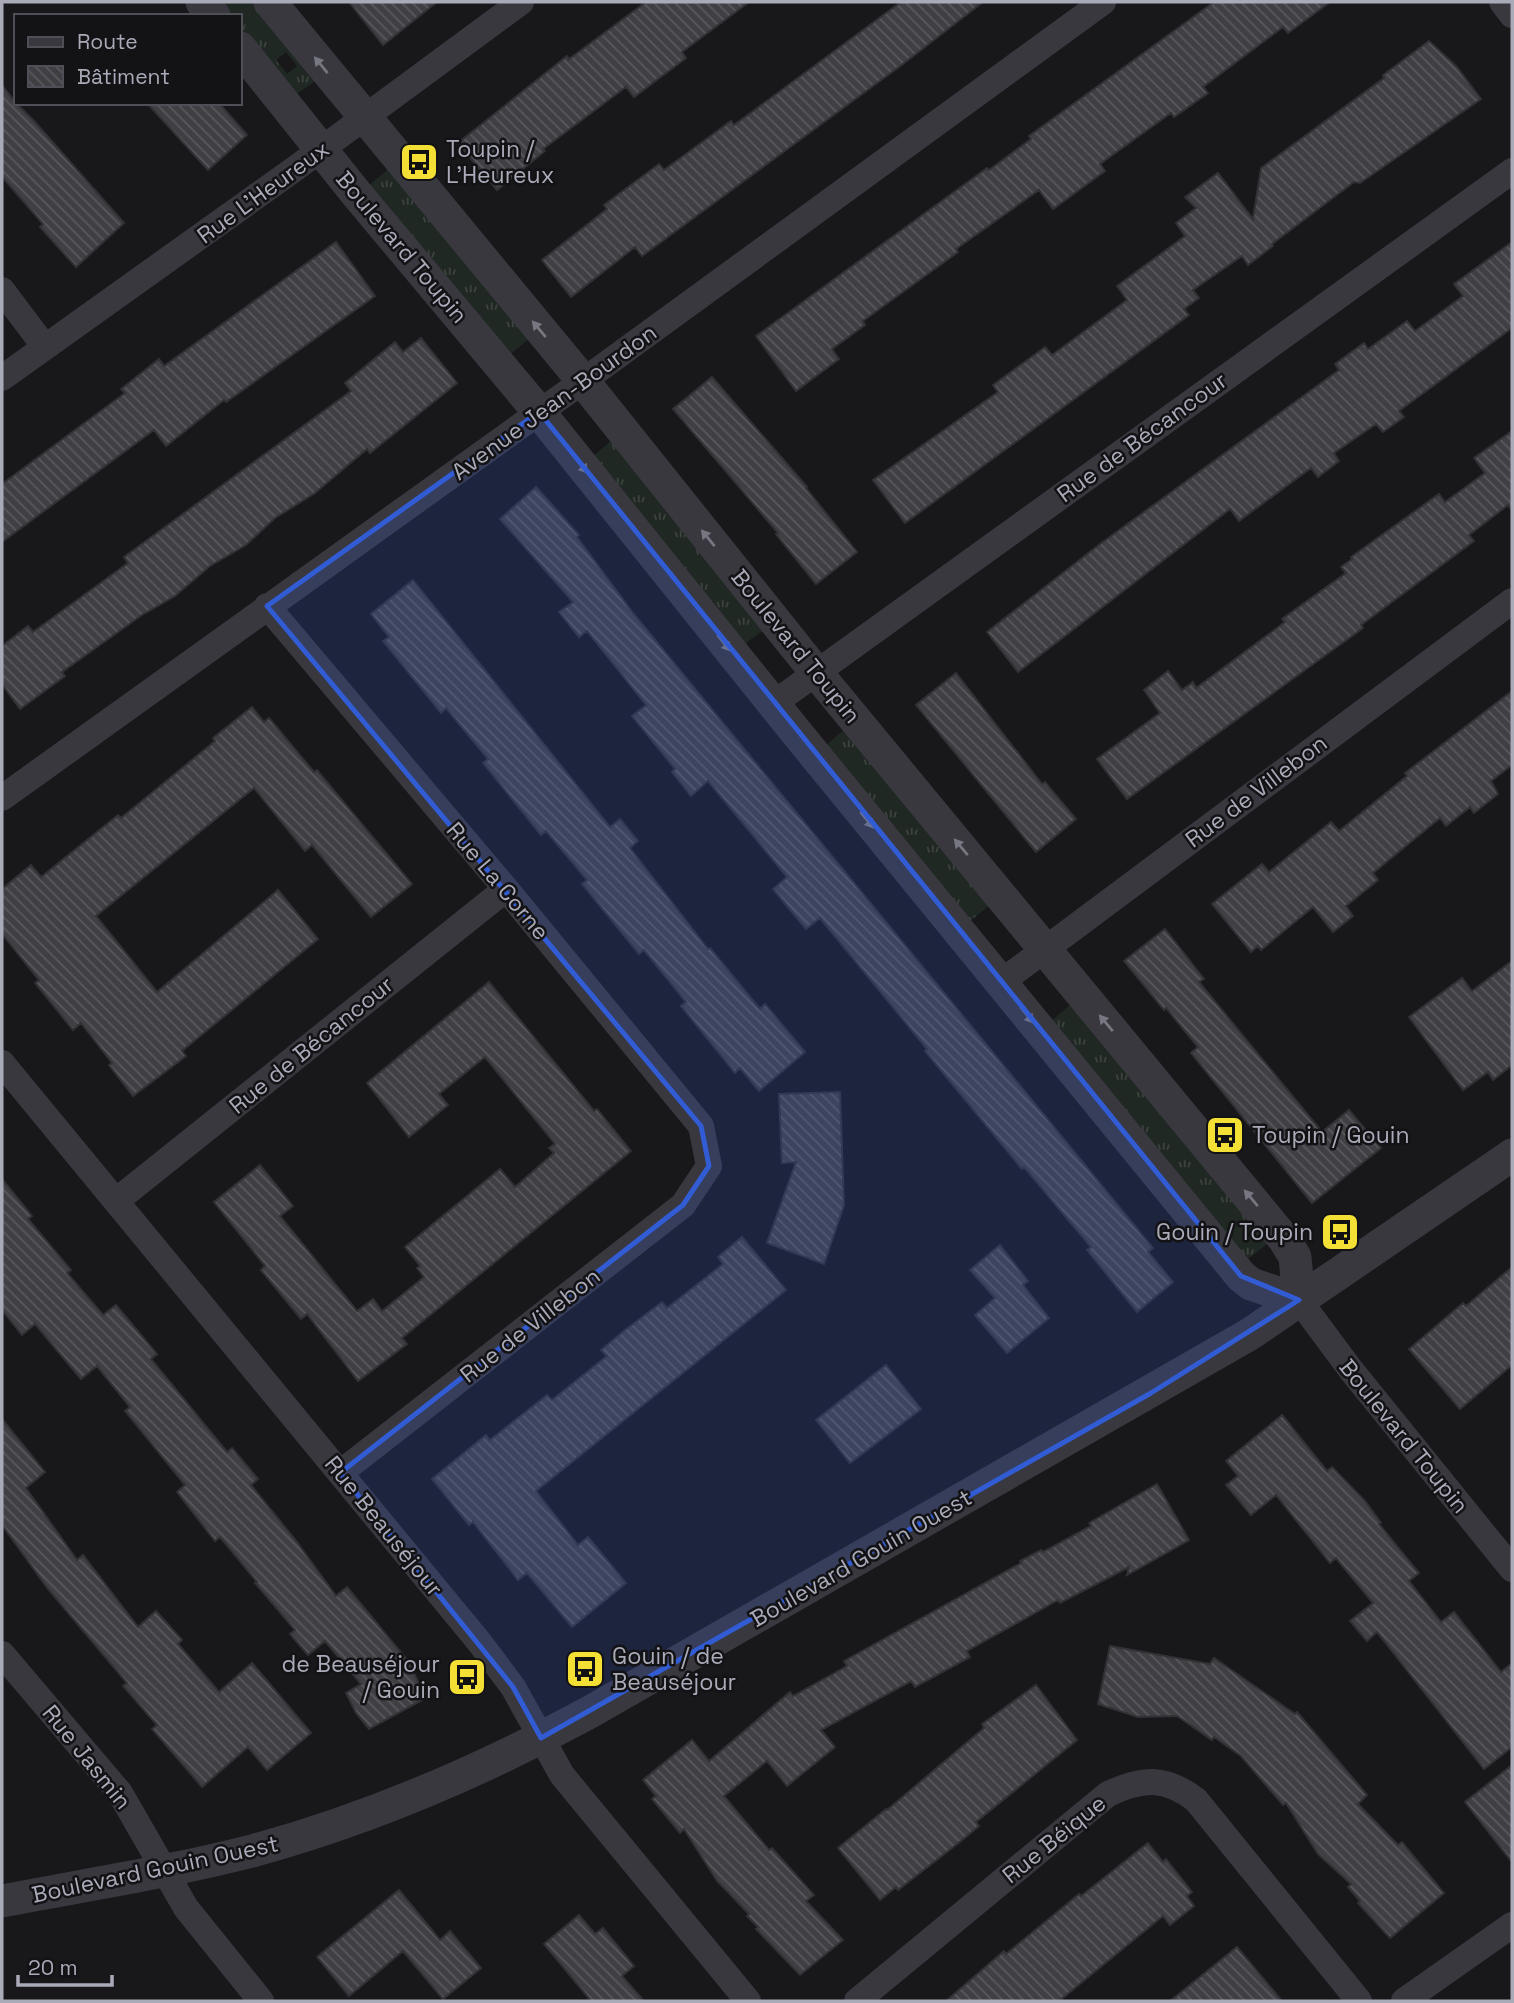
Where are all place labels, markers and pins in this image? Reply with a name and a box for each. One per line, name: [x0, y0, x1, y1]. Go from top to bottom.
place label: Toupin / L'Heureux: [446, 134, 554, 190]
bus stop icon: Toupin / L'Heureux: [398, 141, 440, 183]
bus stop icon: Toupin / Gouin: [1204, 1114, 1246, 1156]
place label: Toupin / Gouin: [1252, 1120, 1410, 1150]
bus stop icon: Gouin / Toupin: [1319, 1211, 1361, 1253]
place label: Gouin / Toupin: [1156, 1217, 1313, 1247]
place label: Gouin / de Beauséjour: [612, 1641, 736, 1697]
bus stop icon: Gouin / de Beauséjour: [564, 1648, 606, 1690]
place label: de Beauséjour / Gouin: [281, 1649, 440, 1705]
bus stop icon: de Beauséjour / Gouin: [446, 1656, 488, 1698]

